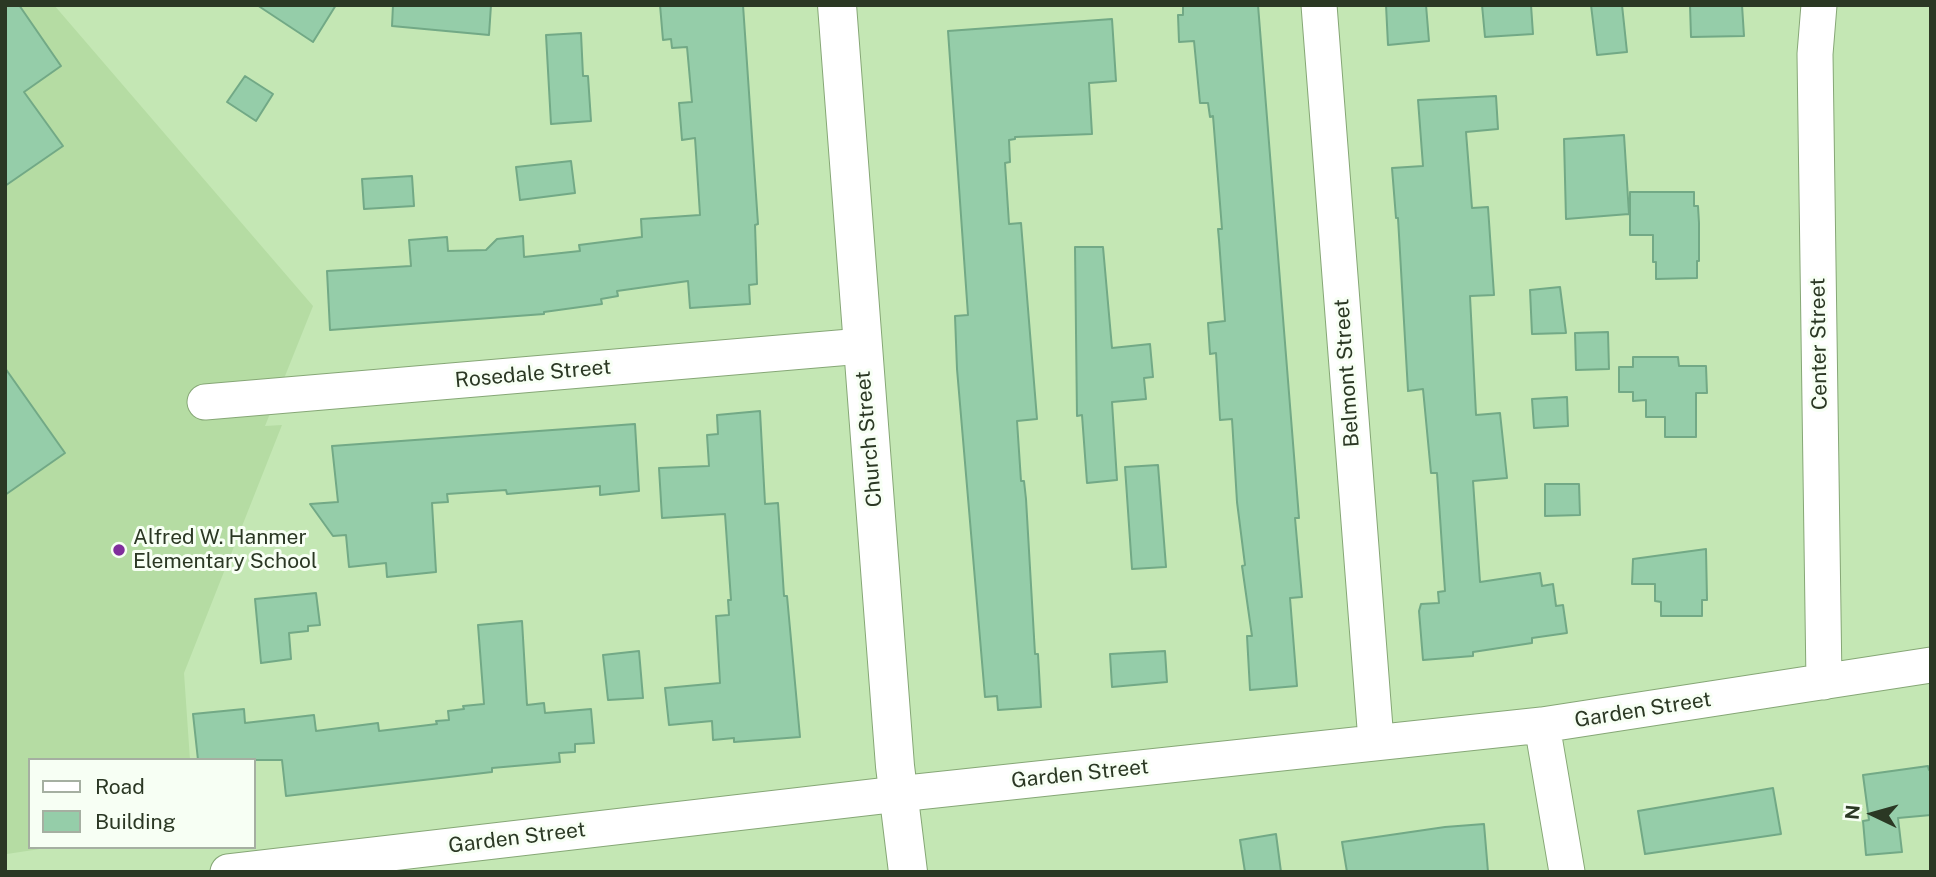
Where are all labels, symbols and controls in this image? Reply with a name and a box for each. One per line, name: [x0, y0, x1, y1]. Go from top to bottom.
street label: Center Street: [1805, 278, 1833, 410]
street label: Belmont Street: [1329, 298, 1365, 448]
street label: Rosedale Street: [454, 355, 612, 393]
street label: Church Street: [850, 370, 888, 508]
place label: Alfred W. Hanmer Elementary School: [133, 525, 317, 575]
marker: Alfred W. Hanmer Elementary School: [111, 542, 127, 558]
street label: Garden Street: [1573, 687, 1713, 733]
street label: Garden Street: [1010, 754, 1150, 794]
legend: [28, 758, 256, 849]
text: Road: [95, 774, 145, 799]
north arrow: [1838, 779, 1908, 849]
text: N: [1840, 804, 1864, 821]
text: Building: [95, 809, 176, 834]
street label: Garden Street: [447, 817, 587, 859]

